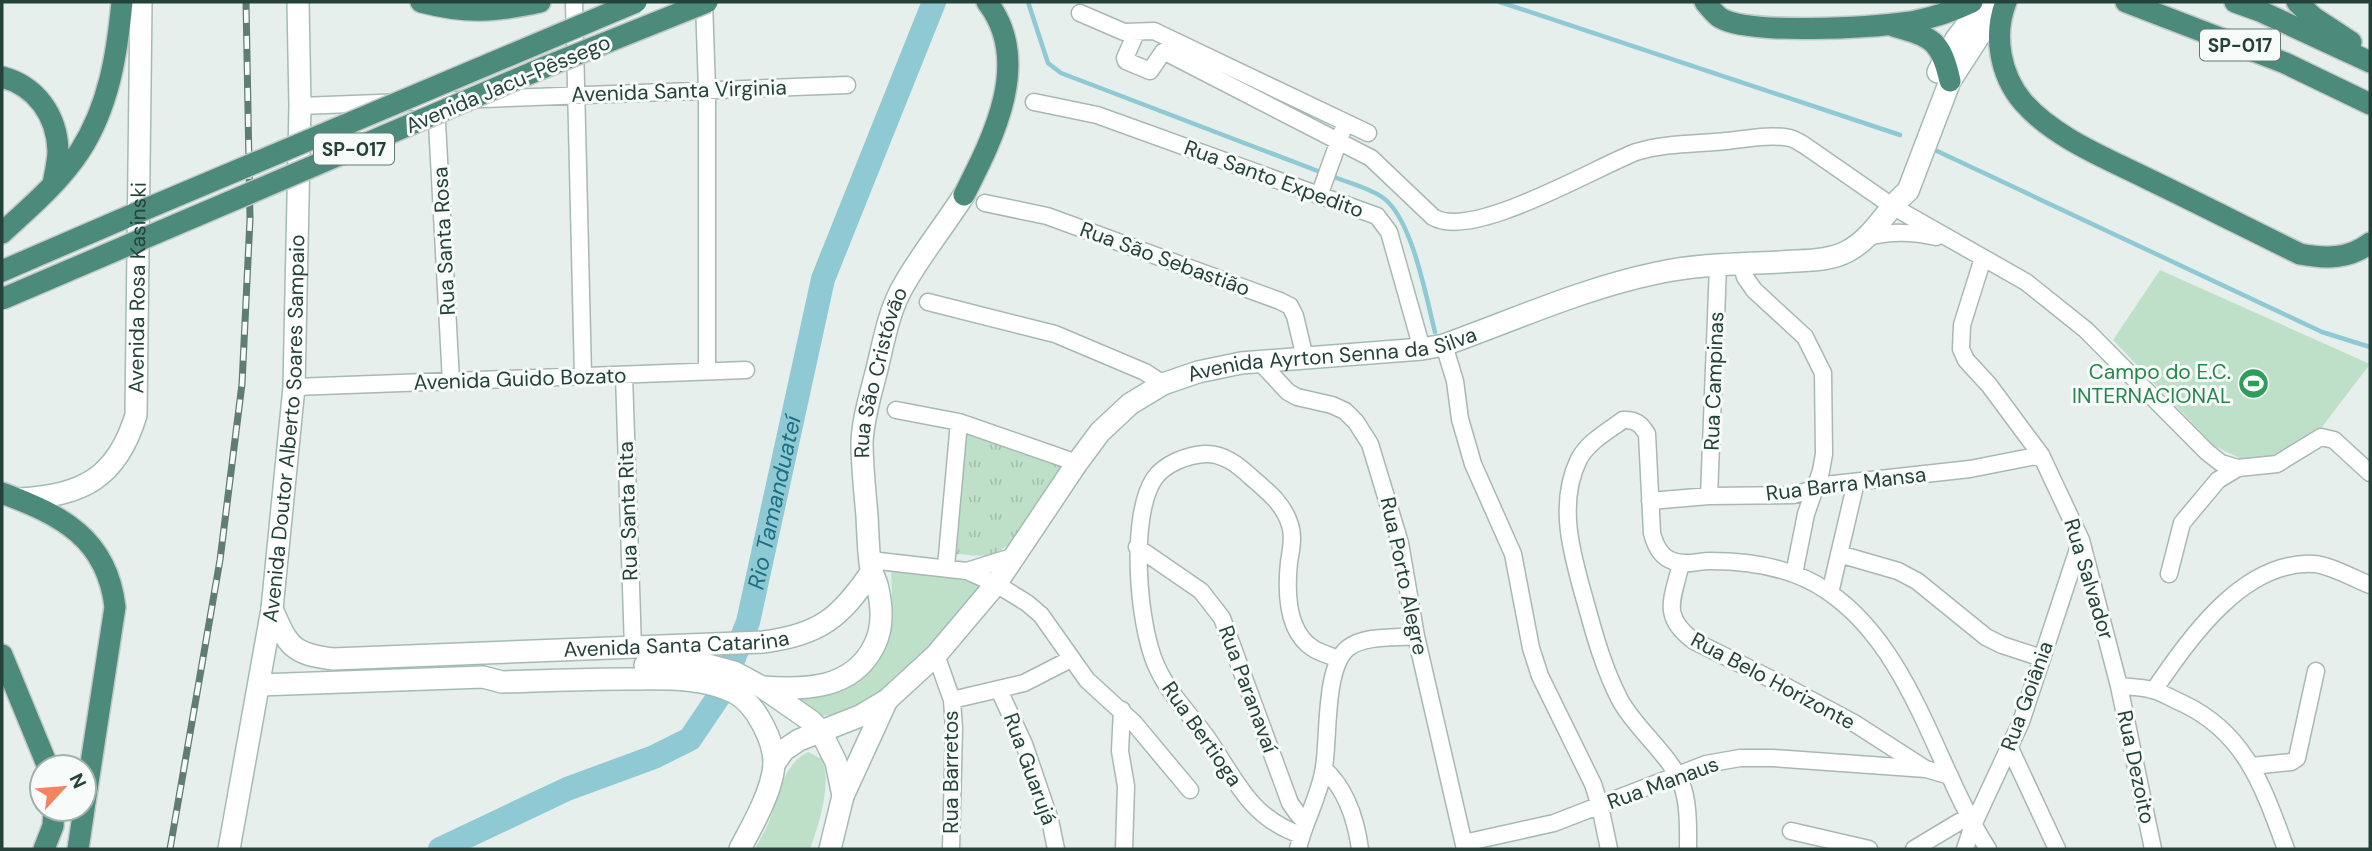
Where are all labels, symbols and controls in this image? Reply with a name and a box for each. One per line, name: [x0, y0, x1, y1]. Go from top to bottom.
street label: Avenida Jacu-Pêssego: [401, 28, 615, 140]
road number: SP-017: [2200, 30, 2280, 60]
street label: Avenida Santa Virginia: [571, 73, 787, 109]
road number: SP-017: [314, 134, 394, 164]
street label: Rua Santo Expedito: [1180, 134, 1368, 224]
street label: Rua Santa Rosa: [426, 166, 462, 316]
street label: Avenida Rosa Kasinski: [122, 182, 153, 394]
street label: Rua São Sebastião: [1076, 215, 1254, 303]
street label: Avenida Doutor Alberto Soares Sampaio: [256, 234, 311, 625]
street label: Rua São Cristóvão: [848, 282, 914, 459]
street label: Rua Campinas: [1698, 311, 1730, 451]
street label: Avenida Ayrton Senna da Silva: [1183, 320, 1481, 389]
place label: Campo do E.C. INTERNACIONAL: [2072, 358, 2231, 410]
street label: Avenida Guido Bozato: [413, 361, 627, 397]
sports icon: Campo do E.C. INTERNACIONAL: [2237, 367, 2271, 401]
water label: Rio Tamanduateí: [741, 411, 808, 592]
street label: Rua Santa Rita: [612, 441, 644, 581]
street label: Rua Barra Mansa: [1764, 460, 1928, 508]
street label: Rua Porto Alegre: [1374, 494, 1434, 658]
street label: Rua Salvador: [2057, 515, 2121, 643]
street label: Rua Paranavaí: [1212, 621, 1284, 757]
street label: Avenida Santa Catarina: [563, 624, 792, 664]
street label: Rua Belo Horizonte: [1686, 626, 1860, 736]
street label: Rua Goiânia: [1994, 637, 2060, 755]
street label: Rua Bertioga: [1155, 676, 1249, 792]
street label: Rua Dezoito: [2110, 708, 2162, 826]
street label: Rua Guarujá: [997, 709, 1063, 829]
street label: Rua Barretos: [937, 710, 965, 834]
street label: Rua Manaus: [1603, 750, 1723, 816]
north arrow: [28, 753, 98, 823]
text: N: [64, 769, 92, 792]

